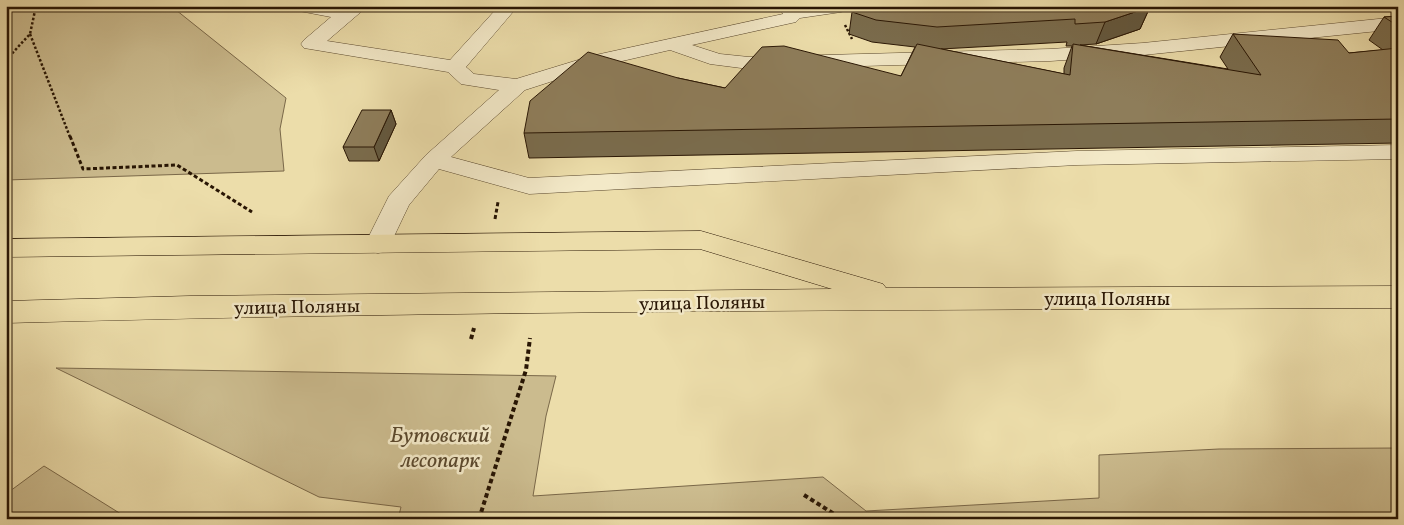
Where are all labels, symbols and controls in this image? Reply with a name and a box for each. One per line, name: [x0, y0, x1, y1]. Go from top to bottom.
street label: улица Поляны: [1044, 287, 1170, 313]
street label: улица Поляны: [639, 290, 765, 318]
street label: улица Поляны: [234, 294, 360, 322]
park label: Бутовский лесопарк: [390, 421, 490, 477]

